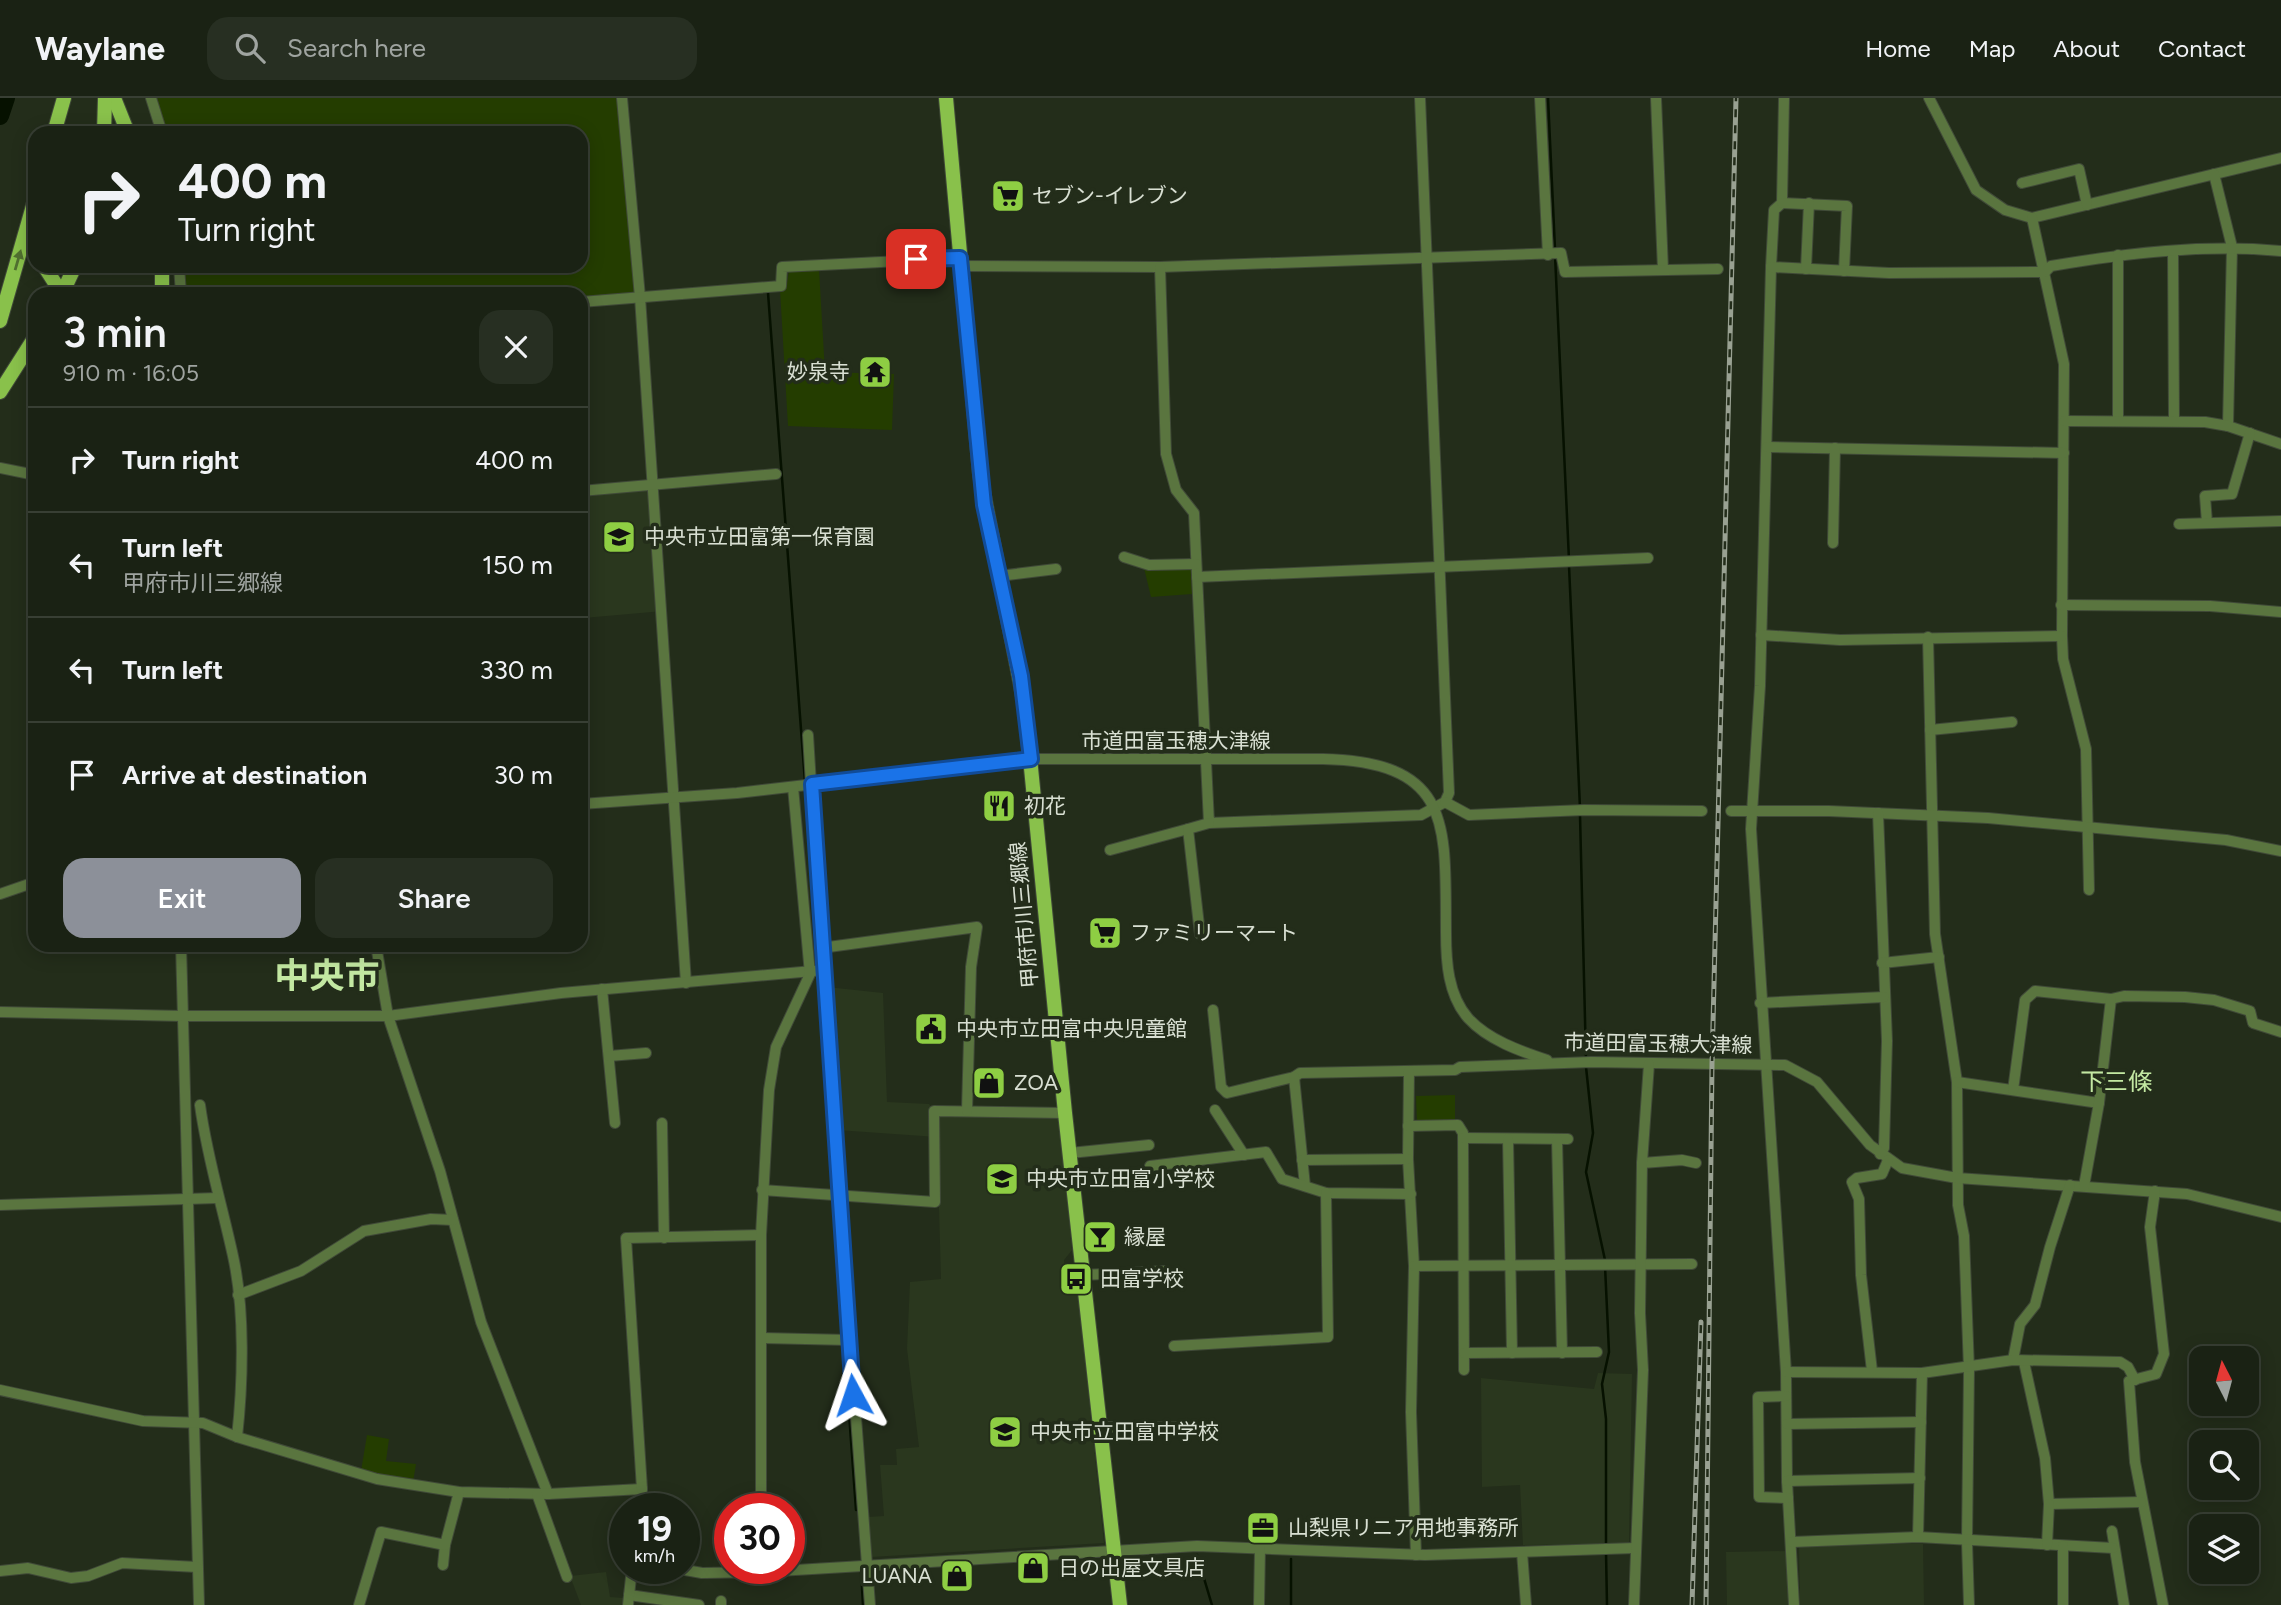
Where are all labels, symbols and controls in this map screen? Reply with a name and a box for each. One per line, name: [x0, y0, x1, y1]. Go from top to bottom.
search box: [207, 17, 697, 80]
text: Waylane: [35, 29, 165, 68]
icon: search: [231, 29, 269, 67]
text: Search here: [287, 32, 426, 64]
text: Home: [1865, 34, 1931, 63]
text: Map: [1969, 34, 2015, 63]
text: About: [2053, 34, 2120, 63]
text: Contact: [2158, 34, 2246, 63]
text: 400 m: [178, 151, 327, 210]
icon: right: [63, 154, 154, 245]
supermarket icon: セブン-イレブン: [989, 177, 1027, 215]
place label: セブン-イレブン: [1032, 183, 1188, 208]
text: Turn right: [178, 211, 316, 249]
pin: [886, 229, 946, 289]
icon: arrive: [897, 240, 935, 278]
one-way arrow: [13, 249, 23, 270]
text: 3 min: [63, 307, 167, 358]
button: close: [479, 310, 553, 384]
temple icon: 妙泉寺: [856, 353, 894, 391]
text: 910 m · 16:05: [63, 359, 199, 387]
place label: 妙泉寺: [787, 359, 850, 384]
icon: right: [63, 441, 101, 479]
text: Turn right: [122, 444, 239, 476]
text: 400 m: [475, 444, 553, 476]
school or university icon: 中央市立田富第一保育園: [600, 518, 638, 556]
place label: 中央市立田富第一保育園: [644, 524, 875, 549]
text: Turn left: [122, 532, 223, 564]
icon: left: [63, 546, 101, 584]
text: 150 m: [482, 549, 553, 581]
text: 甲府市川三郷線: [122, 569, 283, 597]
icon: left: [63, 651, 101, 689]
text: Turn left: [122, 654, 223, 686]
text: 330 m: [479, 654, 553, 686]
street label: 市道田富玉穂大津線: [1082, 728, 1271, 753]
icon: arrive: [63, 756, 101, 794]
text: Arrive at destination: [122, 759, 367, 791]
text: 30 m: [494, 759, 553, 791]
restaurant icon: 初花: [980, 787, 1018, 825]
place label: 初花: [1024, 793, 1066, 818]
street label: 甲府市川三郷線: [1005, 841, 1042, 989]
button: Exit: [63, 858, 301, 938]
button: Share: [315, 858, 553, 938]
supermarket icon: ファミリーマート: [1086, 914, 1124, 952]
place label: ファミリーマート: [1130, 920, 1298, 945]
district label: 中央市: [274, 955, 380, 997]
public building icon: 中央市立田富中央児童館: [912, 1010, 950, 1048]
place label: 中央市立田富中央児童館: [956, 1016, 1187, 1041]
street label: 市道田富玉穂大津線: [1563, 1029, 1753, 1058]
shop icon: ZOA: [970, 1064, 1008, 1102]
district label: 下三條: [2080, 1067, 2152, 1096]
place label: ZOA: [1014, 1070, 1058, 1095]
school or university icon: 中央市立田富小学校: [983, 1160, 1021, 1198]
place label: 中央市立田富小学校: [1026, 1166, 1215, 1191]
bar icon: 縁屋: [1081, 1218, 1119, 1256]
place label: 縁屋: [1124, 1224, 1166, 1249]
bus stop icon: 田富学校: [1057, 1260, 1095, 1298]
place label: 田富学校: [1100, 1266, 1184, 1291]
north arrow: [2189, 1346, 2259, 1416]
map controls: [2189, 1346, 2259, 1584]
position arrow: [816, 1358, 890, 1432]
school or university icon: 中央市立田富中学校: [986, 1413, 1024, 1451]
place label: 中央市立田富中学校: [1030, 1419, 1219, 1444]
button: search: [2189, 1430, 2259, 1500]
speed limit sign: 30: [714, 1493, 805, 1584]
text: 19: [637, 1508, 672, 1550]
office icon: 山梨県リニア用地事務所: [1244, 1509, 1282, 1547]
button: layers: [2189, 1514, 2259, 1584]
place label: 山梨県リニア用地事務所: [1288, 1515, 1519, 1540]
text: km/h: [634, 1545, 675, 1567]
shop icon: 日の出屋文具店: [1014, 1549, 1052, 1587]
place label: 日の出屋文具店: [1058, 1555, 1205, 1580]
shop icon: LUANA: [938, 1557, 976, 1595]
place label: LUANA: [862, 1563, 932, 1588]

